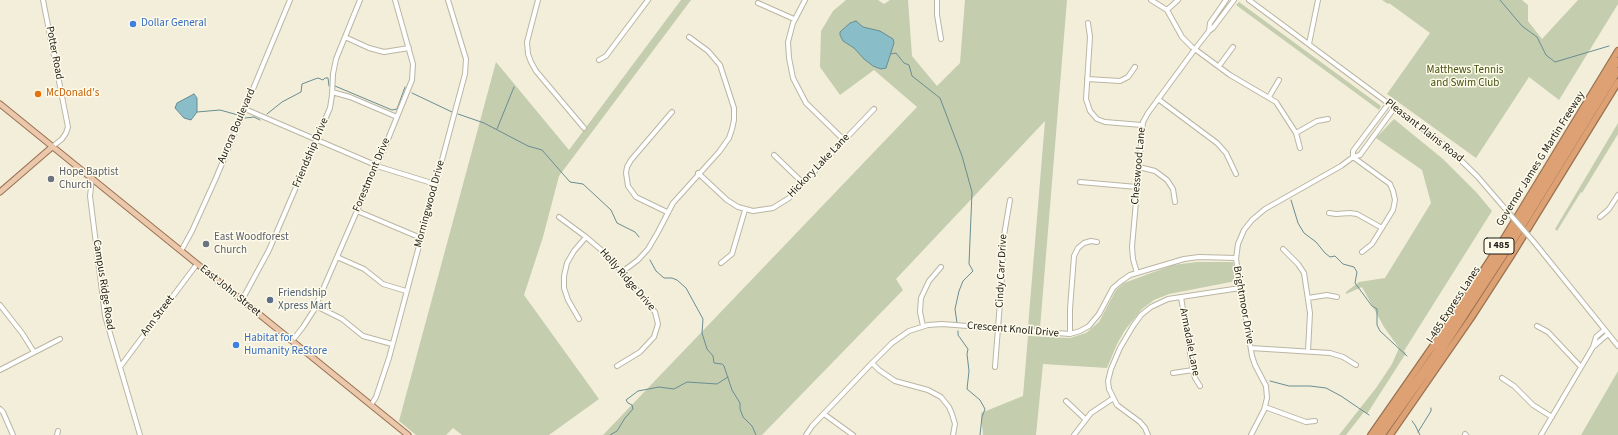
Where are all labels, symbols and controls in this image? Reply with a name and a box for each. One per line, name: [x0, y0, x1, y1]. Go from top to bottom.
place label: Dollar General: [141, 17, 207, 31]
marker: Dollar General: [128, 19, 138, 29]
street label: Potter Road: [42, 25, 66, 81]
park label: Matthews Tennis and Swim Club: [1427, 64, 1503, 90]
place label: McDonald's: [46, 87, 99, 101]
street label: Aurora Boulevard: [215, 87, 259, 165]
marker: McDonald's: [33, 89, 43, 99]
street label: Governor James G Martin Freeway: [1494, 89, 1588, 229]
street label: Pleasant Plains Road: [1382, 96, 1466, 166]
street label: Friendship Drive: [290, 116, 332, 190]
street label: Chesswood Lane: [1129, 127, 1149, 205]
street label: Hickory Lake Lane: [785, 131, 853, 201]
street label: Forestmont Drive: [350, 136, 394, 214]
street label: Morningwood Drive: [412, 159, 448, 249]
place label: Hope Baptist Church: [59, 166, 118, 192]
marker: Hope Baptist Church: [46, 174, 56, 184]
place label: East Woodforest Church: [214, 231, 289, 257]
street label: Cindy Carr Drive: [993, 234, 1011, 308]
road number: I 485: [1484, 238, 1514, 254]
street label: Campus Ridge Road: [89, 239, 117, 331]
marker: East Woodforest Church: [201, 239, 211, 249]
street label: Holly Ridge Drive: [596, 246, 658, 314]
street label: East John Street: [197, 262, 263, 320]
street label: I-485 Express Lanes: [1424, 264, 1484, 346]
street label: Brightmoor Drive: [1230, 265, 1256, 345]
place label: Friendship Xpress Mart: [278, 287, 331, 313]
street label: Ann Street: [138, 293, 178, 339]
marker: Friendship Xpress Mart: [265, 295, 275, 305]
street label: Armadale Lane: [1176, 307, 1202, 377]
street label: Crescent Knoll Drive: [966, 319, 1060, 341]
place label: Habitat for Humanity ReStore: [244, 332, 327, 358]
marker: Habitat for Humanity ReStore: [231, 340, 241, 350]

